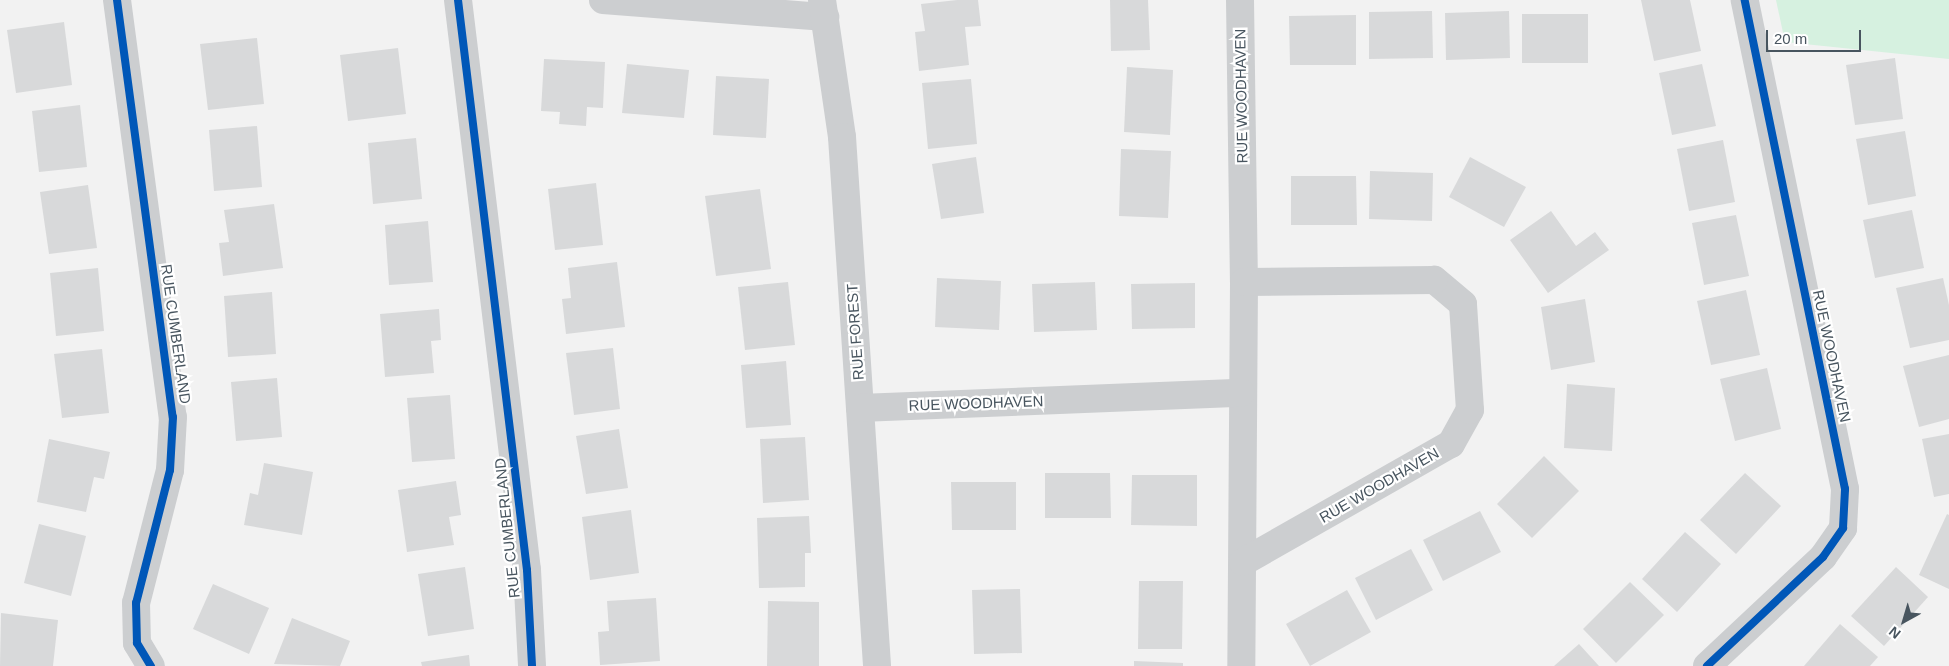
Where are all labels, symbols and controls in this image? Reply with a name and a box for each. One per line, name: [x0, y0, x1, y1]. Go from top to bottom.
scale bar: [1769, 20, 1864, 52]
street label: RUE WOODHAVEN: [1231, 28, 1251, 164]
text: 20 m: [1774, 30, 1807, 47]
street label: RUE CUMBERLAND: [157, 263, 195, 405]
street label: RUE FOREST: [843, 283, 867, 381]
street label: RUE WOODHAVEN: [1809, 288, 1855, 424]
street label: RUE WOODHAVEN: [908, 392, 1044, 414]
street label: RUE WOODHAVEN: [1316, 444, 1442, 526]
street label: RUE CUMBERLAND: [491, 457, 523, 599]
north arrow: [1879, 596, 1929, 646]
text: N: [1886, 623, 1904, 642]

